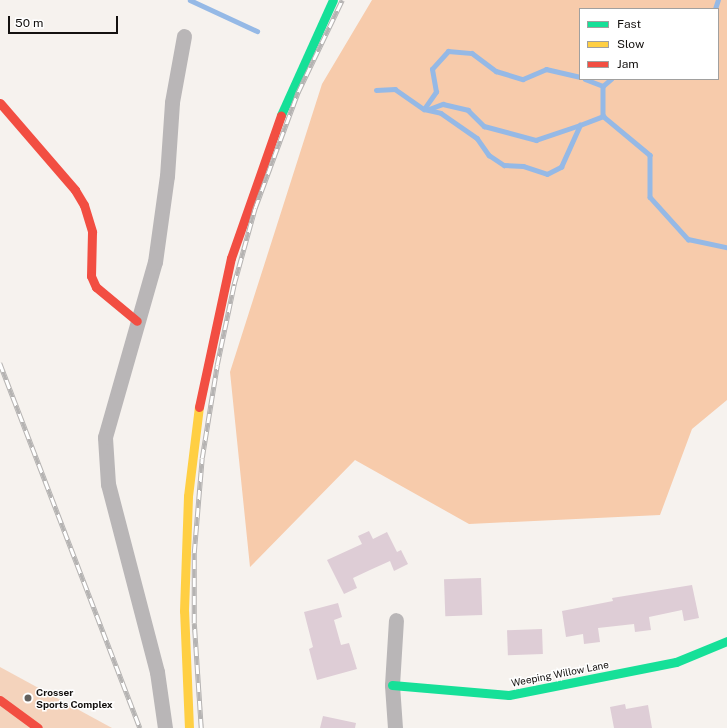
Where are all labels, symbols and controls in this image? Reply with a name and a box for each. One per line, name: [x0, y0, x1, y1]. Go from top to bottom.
scale bar: [10, 8, 120, 34]
legend: [579, 8, 719, 80]
text: 50 m: [15, 16, 43, 30]
text: Fast: [617, 17, 641, 31]
text: Slow: [617, 37, 644, 51]
text: Jam: [617, 57, 639, 71]
street label: Weeping Willow Lane: [510, 659, 610, 689]
place label: Crosser Sports Complex: [36, 686, 113, 710]
marker: Crosser Sports Complex: [23, 693, 33, 703]

